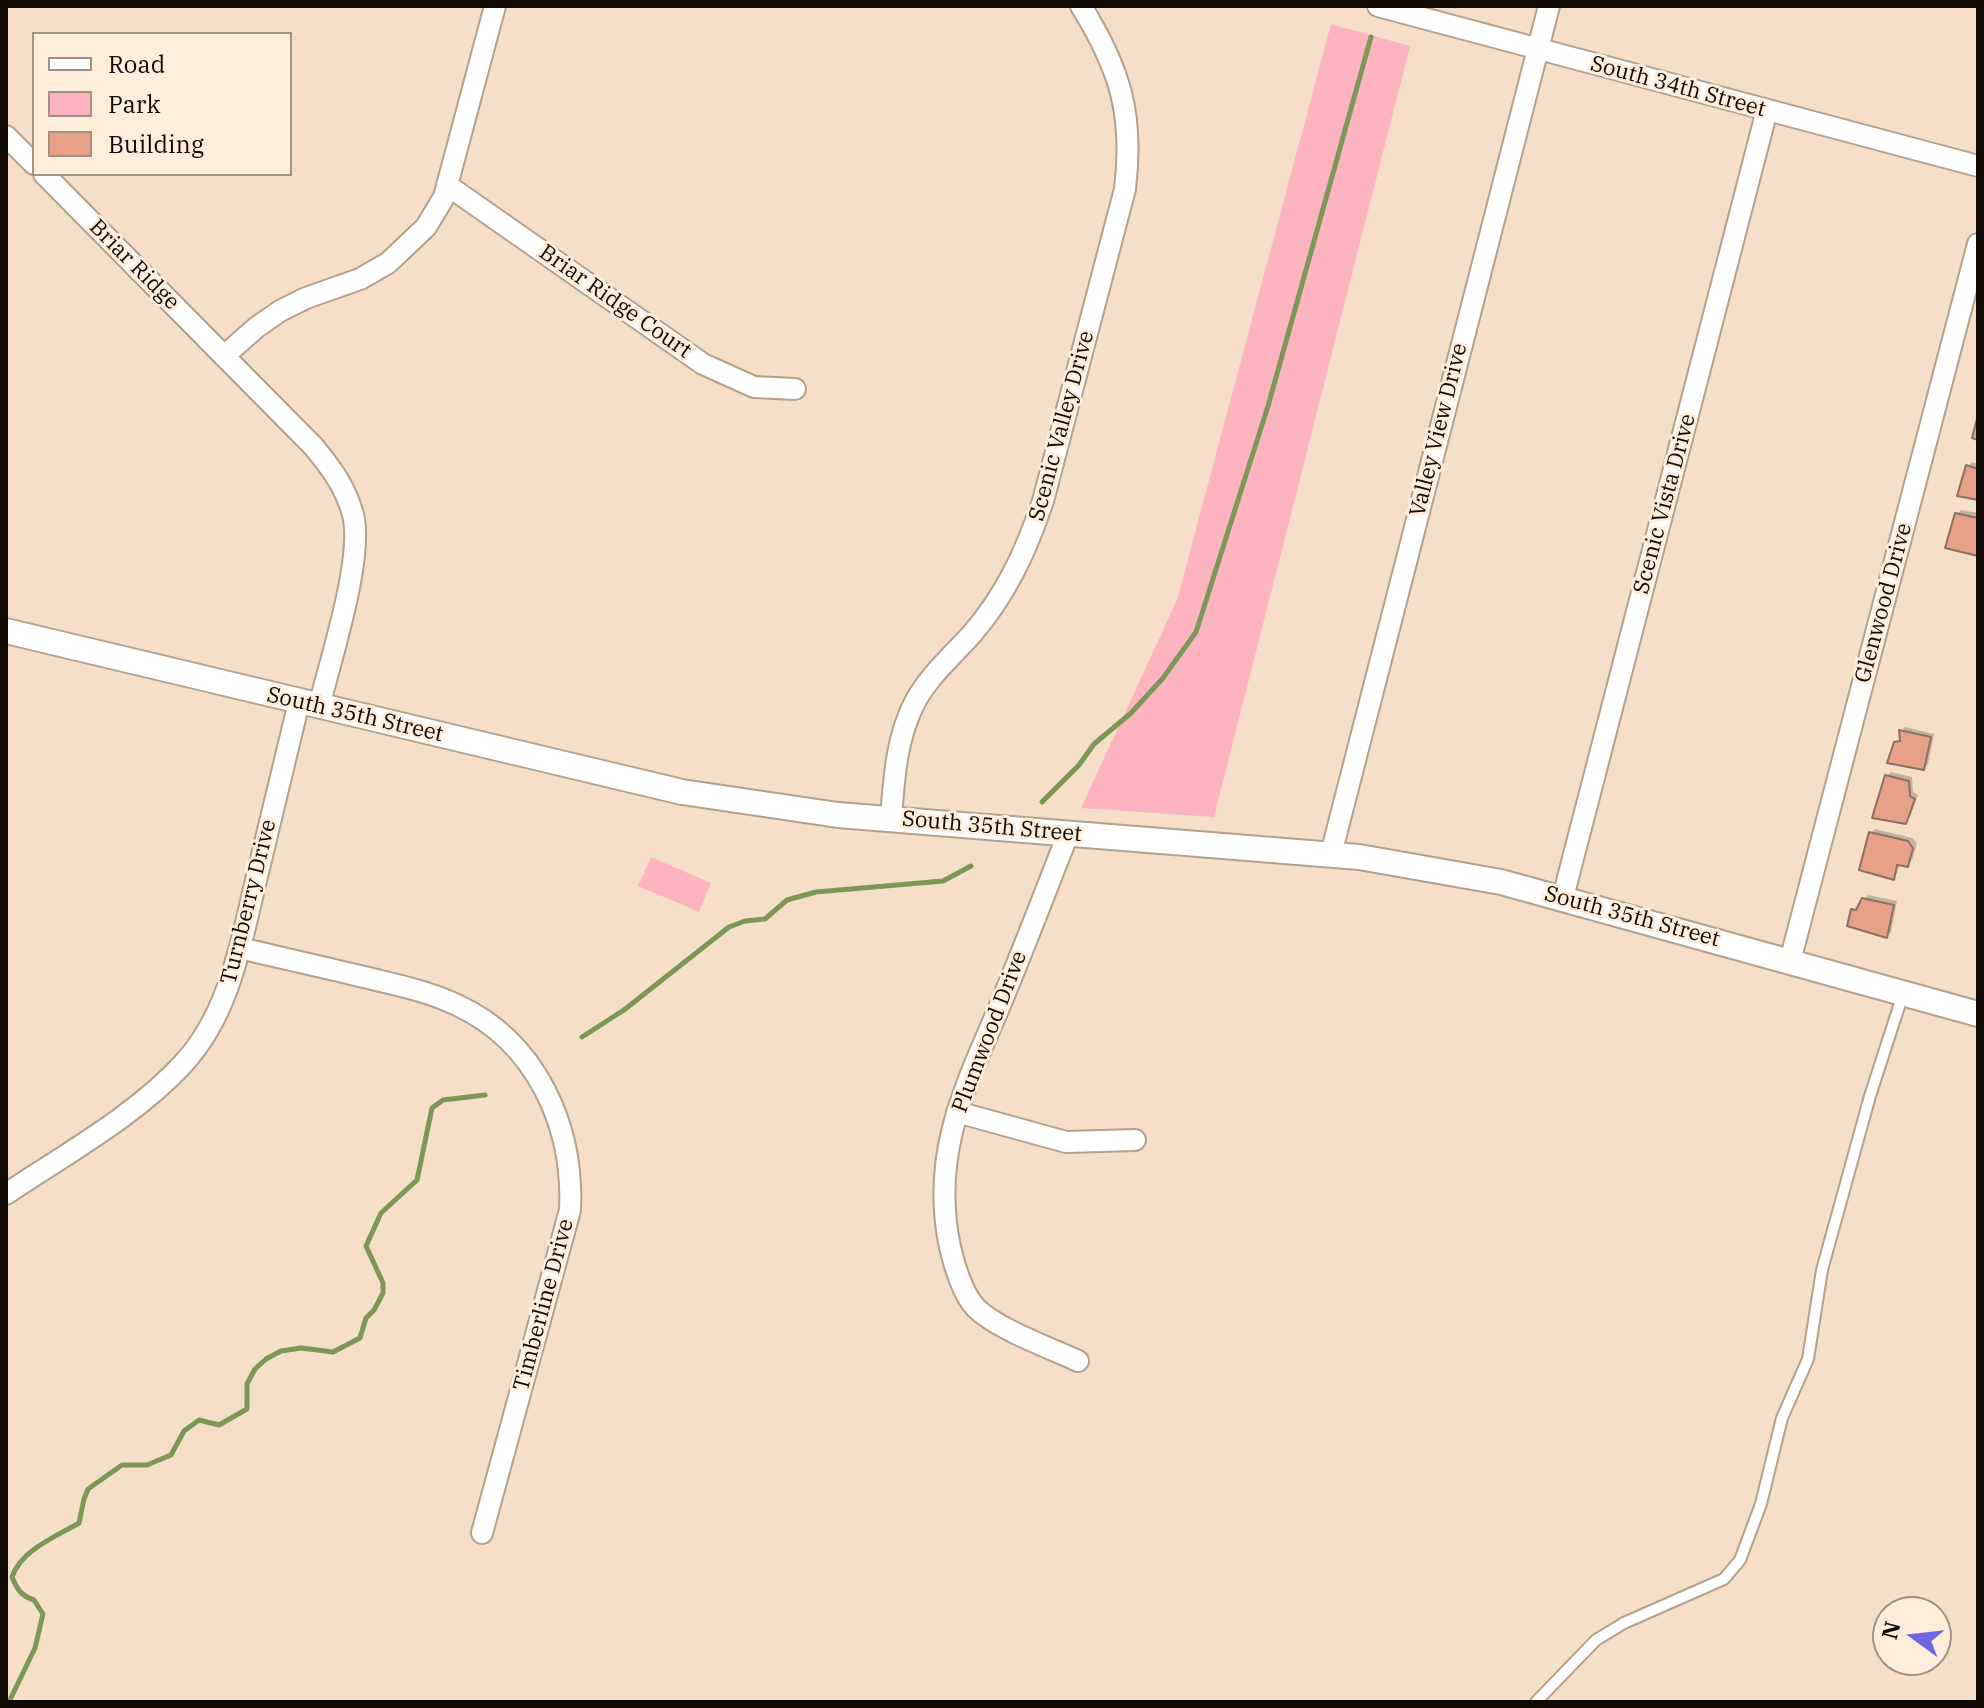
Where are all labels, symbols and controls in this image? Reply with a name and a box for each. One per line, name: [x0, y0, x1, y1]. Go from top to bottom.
legend: [32, 32, 292, 176]
text: Road: [108, 48, 165, 80]
street label: South 34th Street: [1587, 51, 1769, 123]
text: Park: [108, 88, 160, 120]
text: Building: [108, 128, 204, 160]
street label: Briar Ridge: [83, 214, 185, 316]
street label: Briar Ridge Court: [534, 240, 696, 364]
street label: Scenic Valley Drive: [1024, 328, 1100, 524]
street label: Valley View Drive: [1405, 341, 1473, 519]
street label: Scenic Vista Drive: [1628, 411, 1702, 597]
street label: Glenwood Drive: [1850, 520, 1918, 686]
street label: South 35th Street: [264, 682, 446, 748]
street label: South 35th Street: [901, 806, 1083, 848]
street label: Turnberry Drive: [216, 817, 282, 987]
street label: South 35th Street: [1541, 881, 1723, 953]
street label: Plumwood Drive: [947, 947, 1033, 1117]
street label: Timberline Drive: [508, 1216, 580, 1394]
north arrow: [1872, 1596, 1952, 1676]
text: N: [1874, 1618, 1907, 1642]

